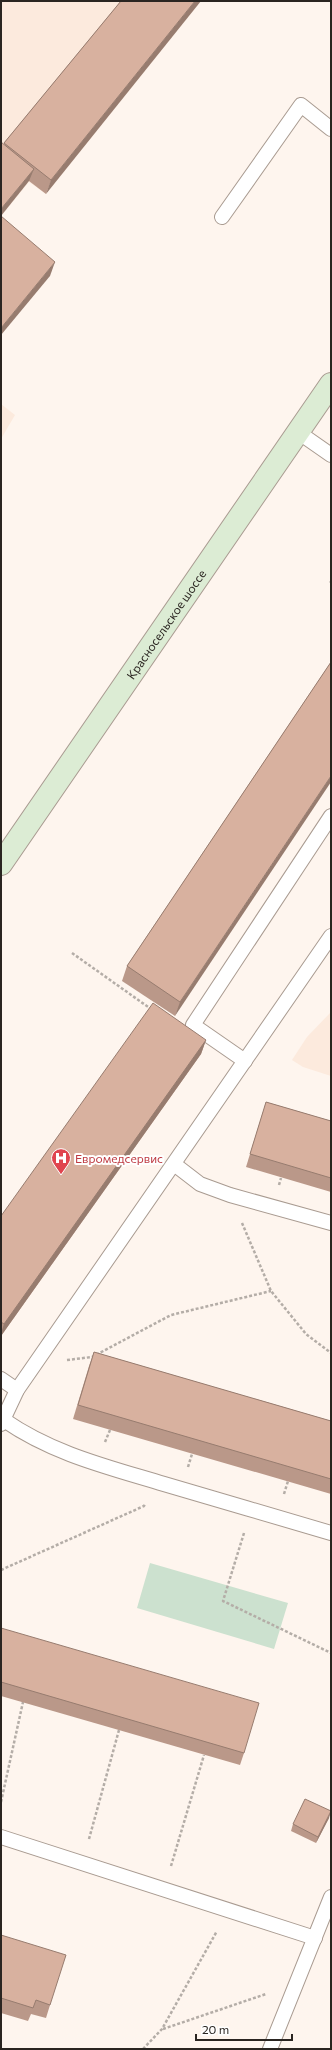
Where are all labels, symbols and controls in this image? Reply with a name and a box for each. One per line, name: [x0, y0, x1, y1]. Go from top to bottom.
street label: Красносельское шоссе: [123, 567, 208, 682]
hospital icon: Евромедсервис: [50, 1147, 72, 1175]
place label: Евромедсервис: [75, 1151, 163, 1165]
scale bar: [196, 2016, 292, 2042]
text: 20 m: [202, 2022, 229, 2036]

